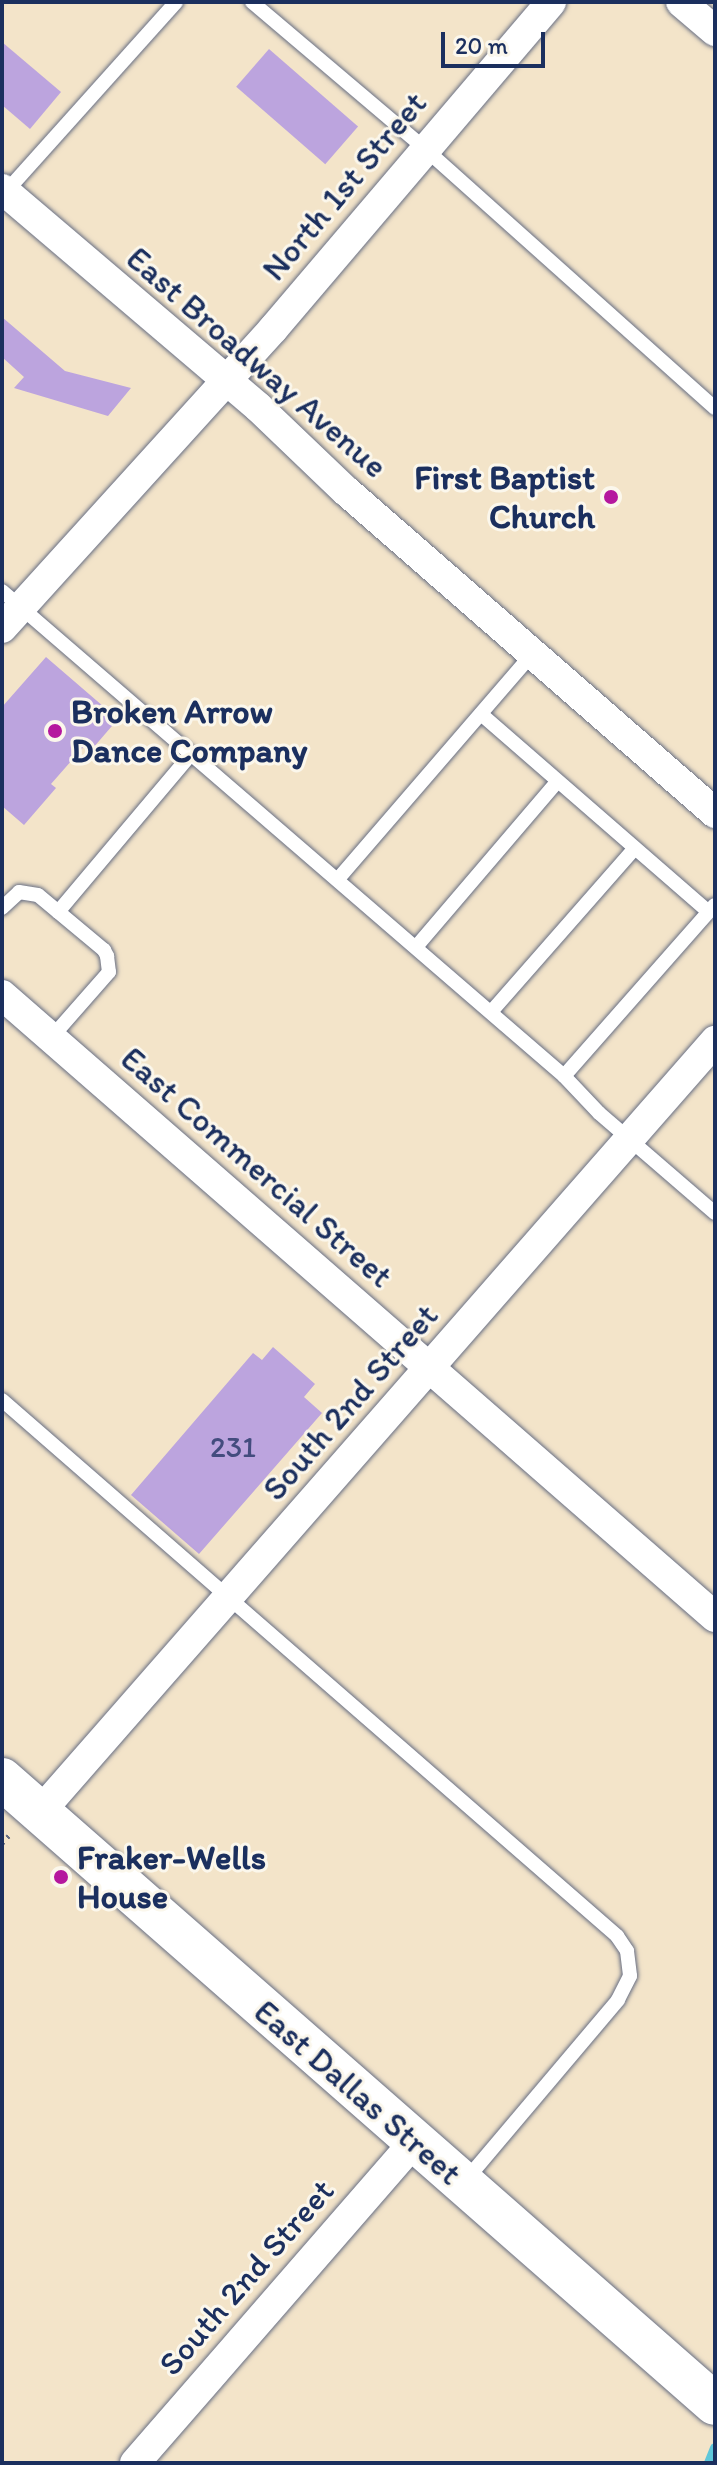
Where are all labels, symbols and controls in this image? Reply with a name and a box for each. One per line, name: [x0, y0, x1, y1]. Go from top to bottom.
scale bar: [445, 16, 549, 66]
text: 20 m: [455, 31, 508, 60]
street label: North 1st Street: [253, 83, 435, 289]
street label: East Broadway Avenue: [119, 238, 395, 486]
place label: First Baptist Church: [413, 457, 595, 536]
marker: First Baptist Church: [602, 488, 620, 506]
place label: Broken Arrow Dance Company: [71, 691, 306, 770]
marker: Broken Arrow Dance Company: [46, 722, 64, 740]
street label: East Commercial Street: [113, 1038, 401, 1296]
street label: South 2nd Street: [254, 1296, 446, 1508]
house number: 231: [210, 1429, 256, 1465]
place label: Fraker-Wells House: [77, 1837, 266, 1916]
marker: Fraker-Wells House: [52, 1868, 70, 1886]
street label: East Dallas Street: [246, 1991, 470, 2193]
street label: South 2nd Street: [150, 2171, 342, 2383]

